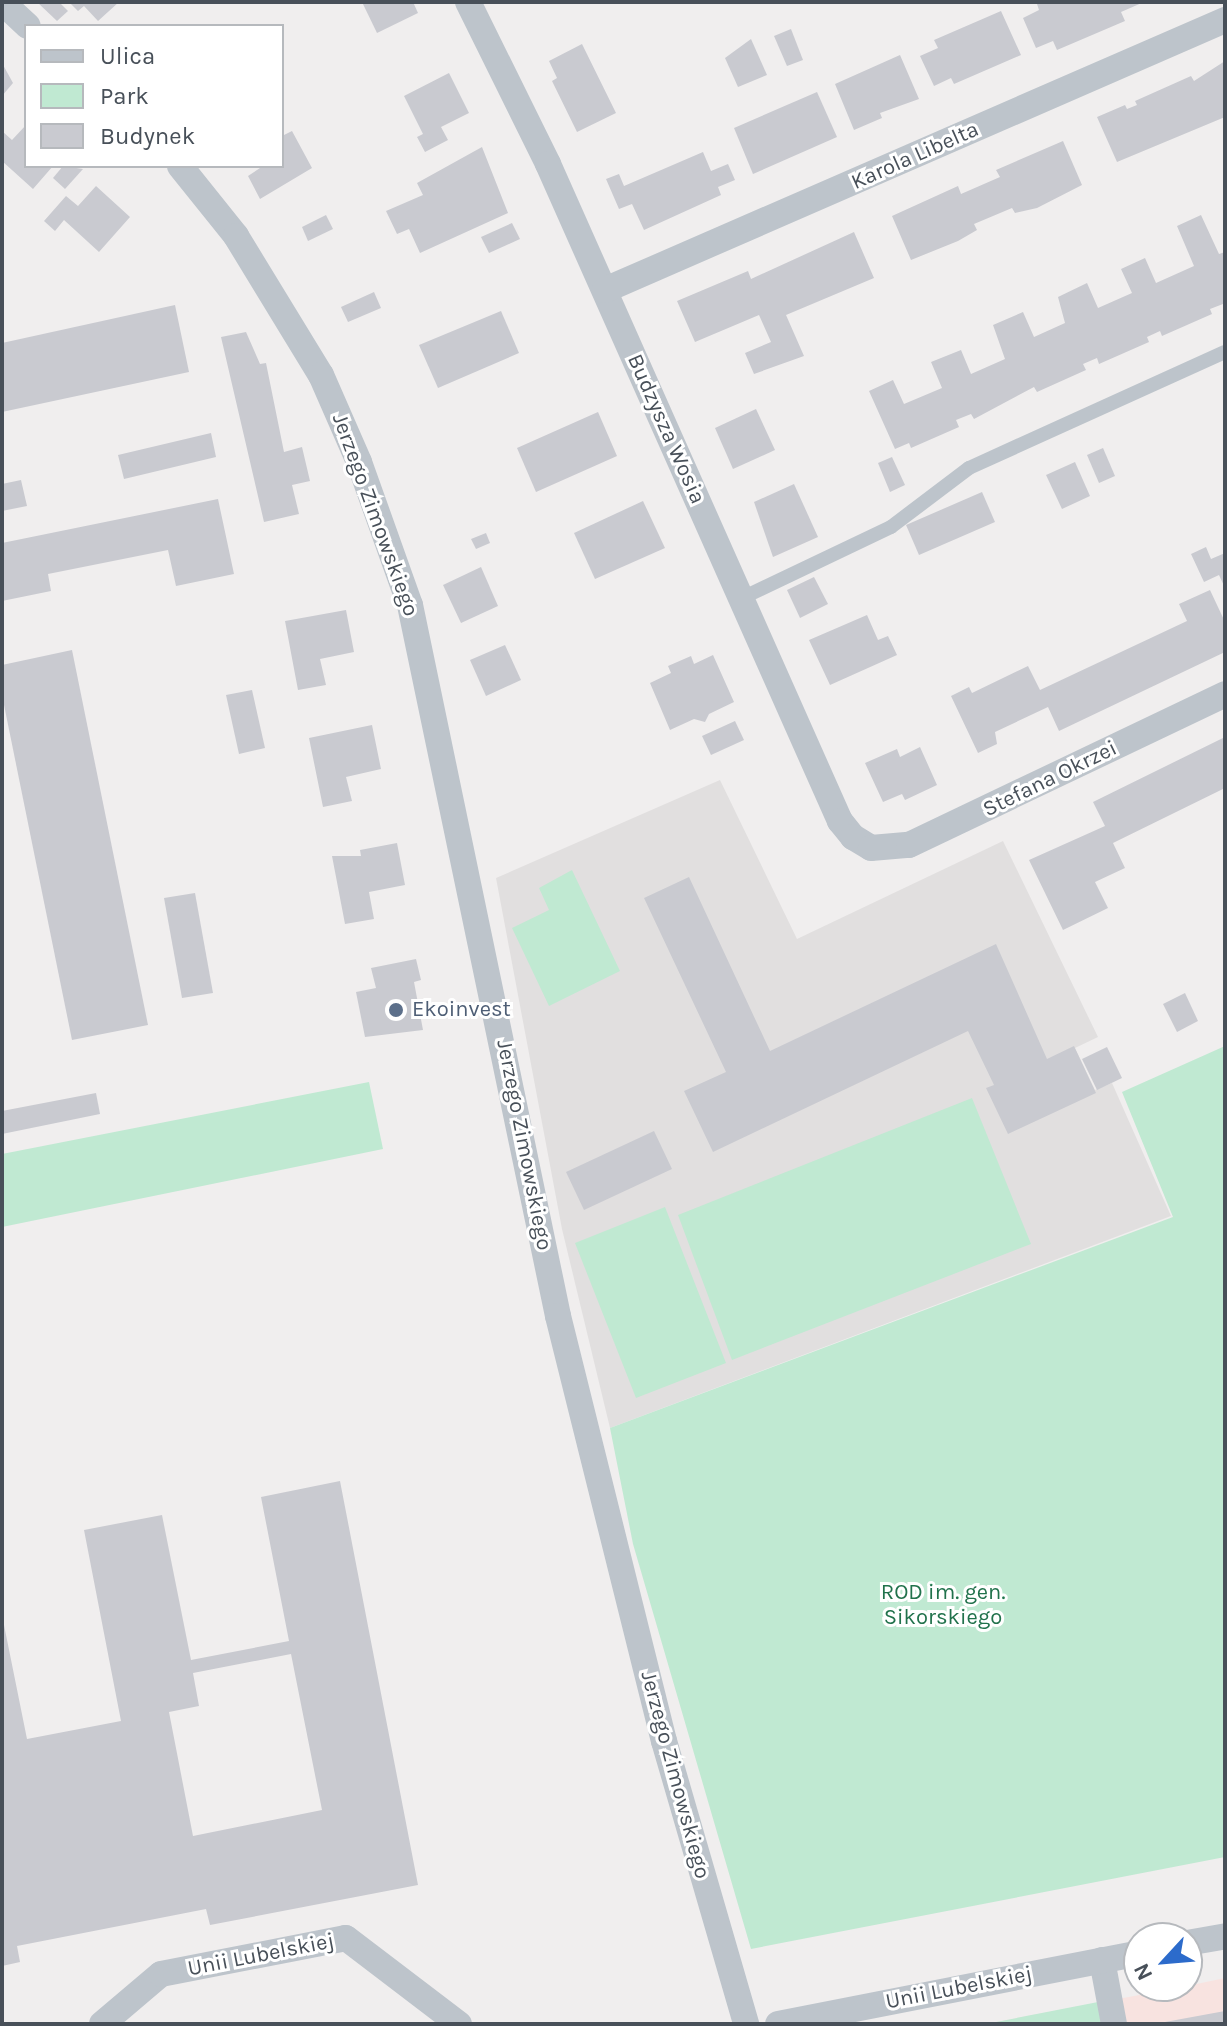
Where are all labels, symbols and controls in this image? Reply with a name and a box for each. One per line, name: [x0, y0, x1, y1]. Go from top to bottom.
legend: [24, 24, 284, 168]
text: Ulica: [100, 42, 155, 70]
text: Park: [100, 82, 149, 110]
street label: Karola Libelta: [847, 116, 983, 196]
text: Budynek: [100, 122, 195, 150]
street label: Budzysza Wosia: [621, 350, 711, 508]
street label: Jerzego Zimowskiego: [326, 410, 424, 620]
street label: Stefana Okrzei: [979, 735, 1121, 823]
place label: Ekoinvest: [412, 997, 511, 1023]
marker: Ekoinvest: [387, 1001, 405, 1019]
street label: Jerzego Zimowskiego: [491, 1037, 557, 1253]
park label: ROD im. gen. Sikorskiego: [881, 1579, 1005, 1630]
street label: Jerzego Zimowskiego: [635, 1668, 715, 1882]
north arrow: [1123, 1922, 1203, 2002]
street label: Unii Lubelskiej: [185, 1928, 337, 1982]
text: N: [1128, 1959, 1158, 1984]
street label: Unii Lubelskiej: [883, 1961, 1035, 2015]

